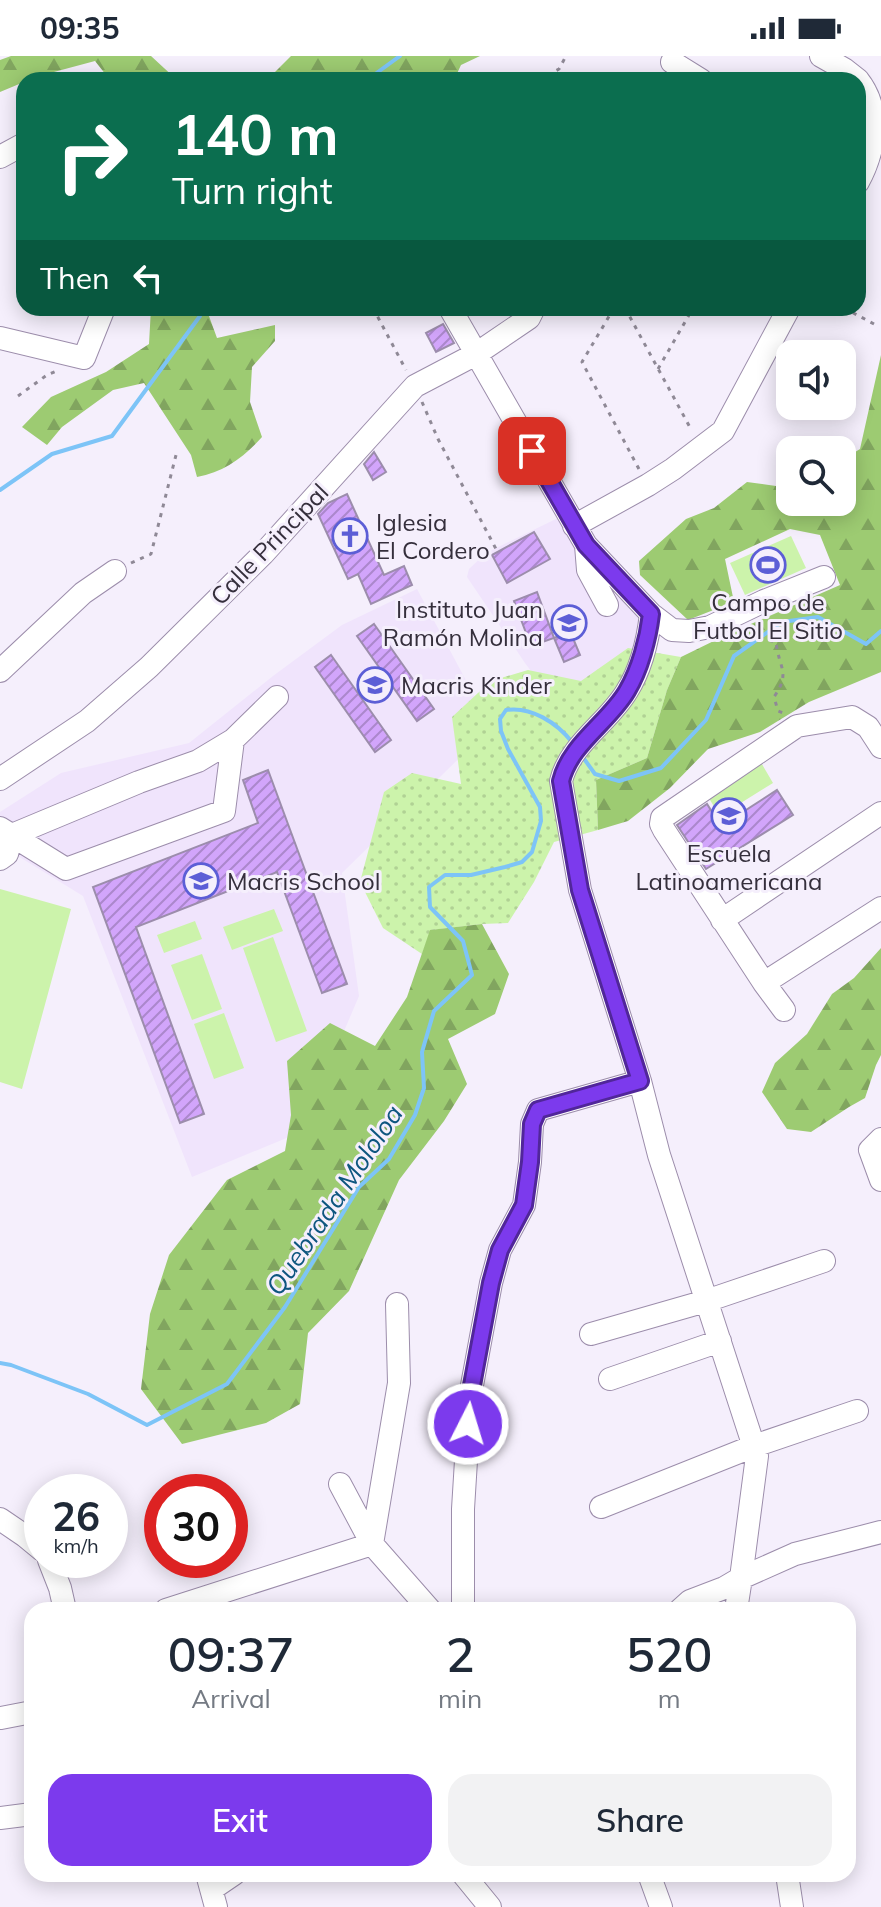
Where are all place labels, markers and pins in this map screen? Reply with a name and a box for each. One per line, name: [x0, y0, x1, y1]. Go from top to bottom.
pin: [498, 417, 566, 485]
place label: Iglesia El Cordero: [376, 507, 490, 565]
church icon: Iglesia El Cordero: [331, 517, 369, 555]
sports icon: Campo de Futbol El Sitio: [749, 546, 787, 584]
place label: Campo de Futbol El Sitio: [693, 587, 843, 645]
place label: Instituto Juan Ramón Molina: [383, 594, 543, 652]
school or university icon: Instituto Juan Ramón Molina: [550, 604, 588, 642]
school or university icon: Macris Kinder: [356, 666, 394, 704]
place label: Macris Kinder: [401, 670, 552, 700]
school or university icon: Escuela Latinoamericana: [710, 797, 748, 835]
place label: Escuela Latinoamericana: [636, 838, 822, 896]
school or university icon: Macris School: [182, 862, 220, 900]
place label: Macris School: [227, 866, 380, 896]

